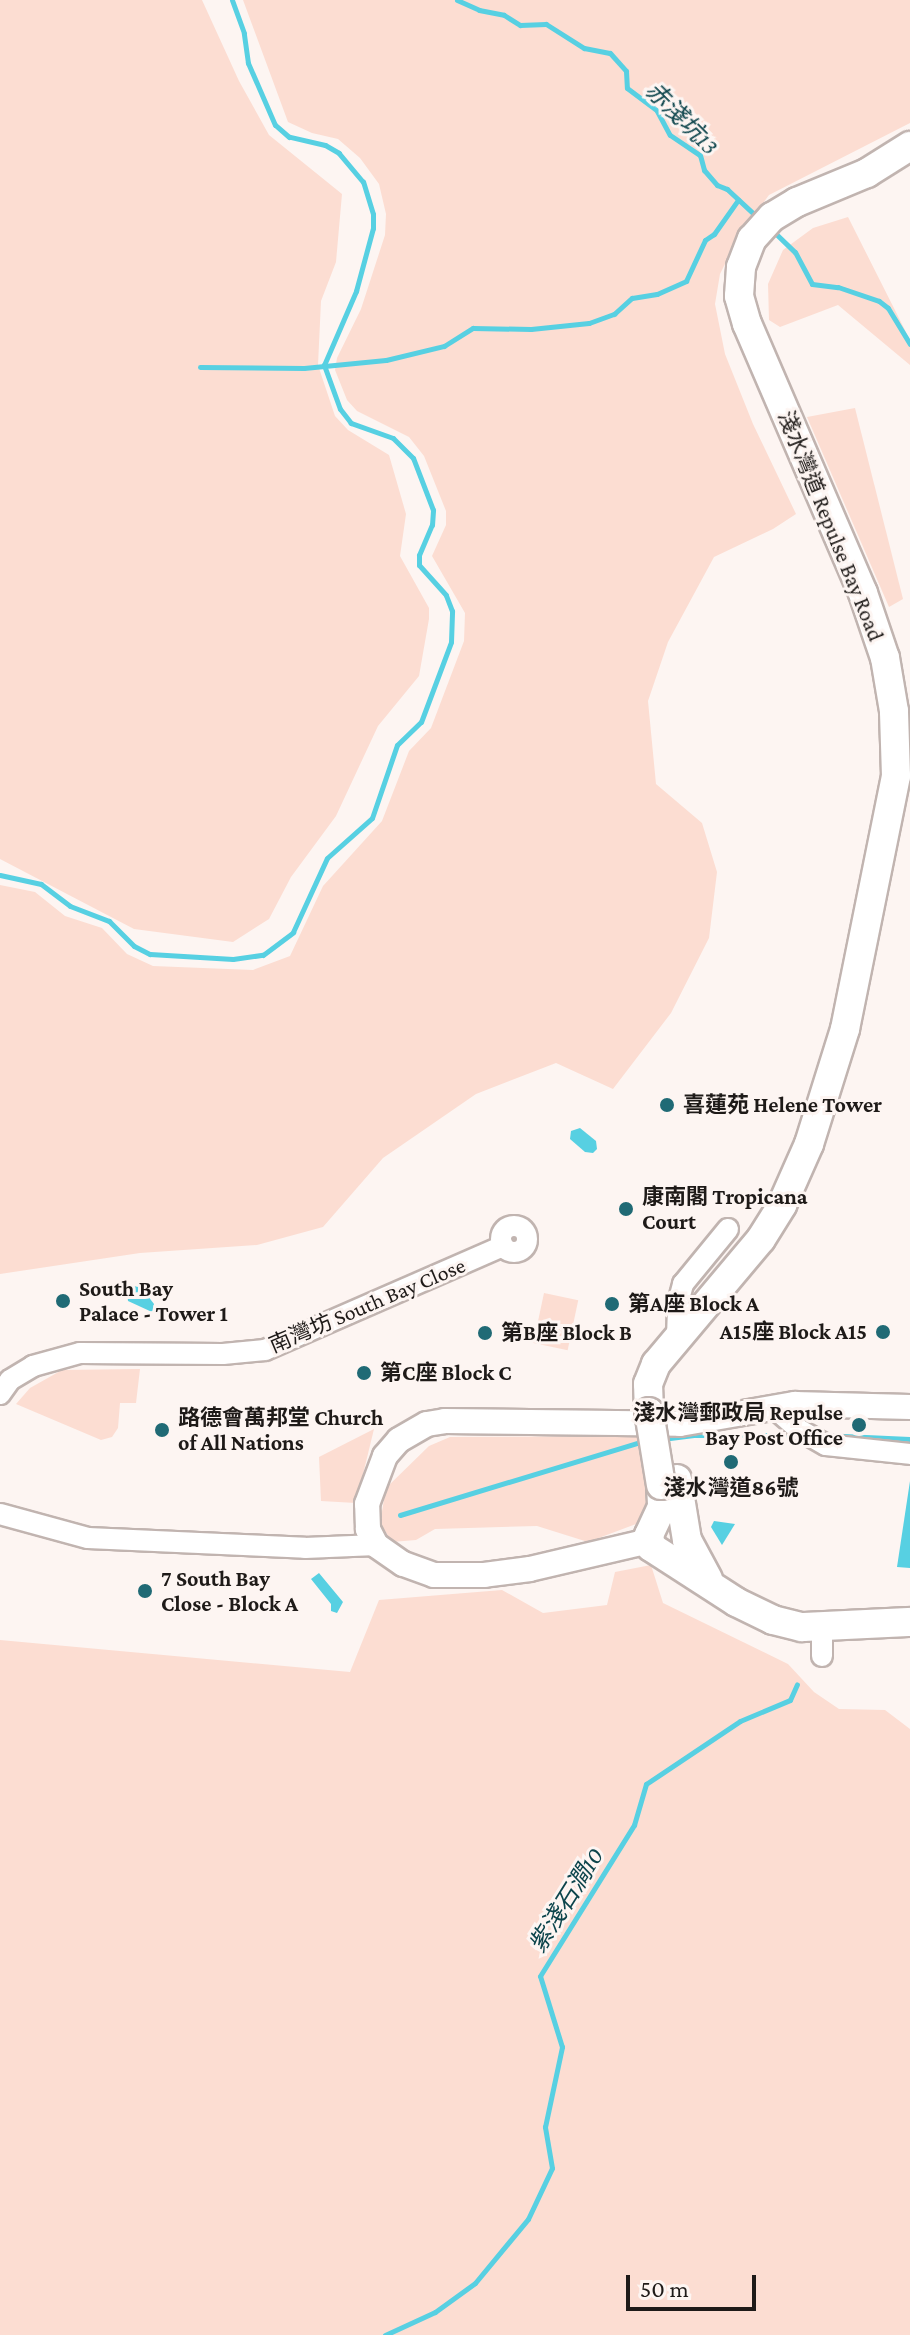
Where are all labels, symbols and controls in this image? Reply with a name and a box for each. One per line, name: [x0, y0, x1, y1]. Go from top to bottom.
water label: 赤淺坑13: [640, 76, 724, 160]
street label: 淺水灣道 Repulse Bay Road: [773, 407, 889, 645]
place label: 喜蓮苑 Helene Tower: [683, 1092, 882, 1118]
marker: 喜蓮苑 Helene Tower: [658, 1096, 676, 1114]
place label: 康南閣 Tropicana Court: [642, 1183, 808, 1234]
marker: 康南閣 Tropicana Court: [617, 1200, 635, 1218]
street label: 南灣坊 South Bay Close: [265, 1252, 469, 1358]
place label: South Bay Palace - Tower 1: [79, 1275, 228, 1326]
place label: 第A座 Block A: [628, 1291, 759, 1317]
marker: South Bay Palace - Tower 1: [54, 1292, 72, 1310]
marker: 第A座 Block A: [603, 1295, 621, 1313]
place label: A15座 Block A15: [720, 1319, 867, 1345]
place label: 第B座 Block B: [501, 1320, 632, 1346]
marker: A15座 Block A15: [874, 1323, 892, 1341]
marker: 第B座 Block B: [476, 1324, 494, 1342]
place label: 第C座 Block C: [380, 1360, 512, 1386]
marker: 第C座 Block C: [355, 1364, 373, 1382]
place label: 淺水灣郵政局 Repulse Bay Post Office: [633, 1399, 843, 1450]
place label: 路德會萬邦堂 Church of All Nations: [178, 1404, 383, 1456]
marker: 淺水灣郵政局 Repulse Bay Post Office: [850, 1416, 868, 1434]
marker: 路德會萬邦堂 Church of All Nations: [153, 1421, 171, 1439]
marker: 淺水灣道86號: [722, 1453, 740, 1471]
place label: 淺水灣道86號: [664, 1475, 798, 1501]
place label: 7 South Bay Close - Block A: [161, 1565, 298, 1616]
marker: 7 South Bay Close - Block A: [136, 1582, 154, 1600]
water label: 紫淺石澗10: [523, 1843, 609, 1957]
scale bar: [630, 2259, 760, 2309]
text: 50 m: [640, 2275, 689, 2302]

